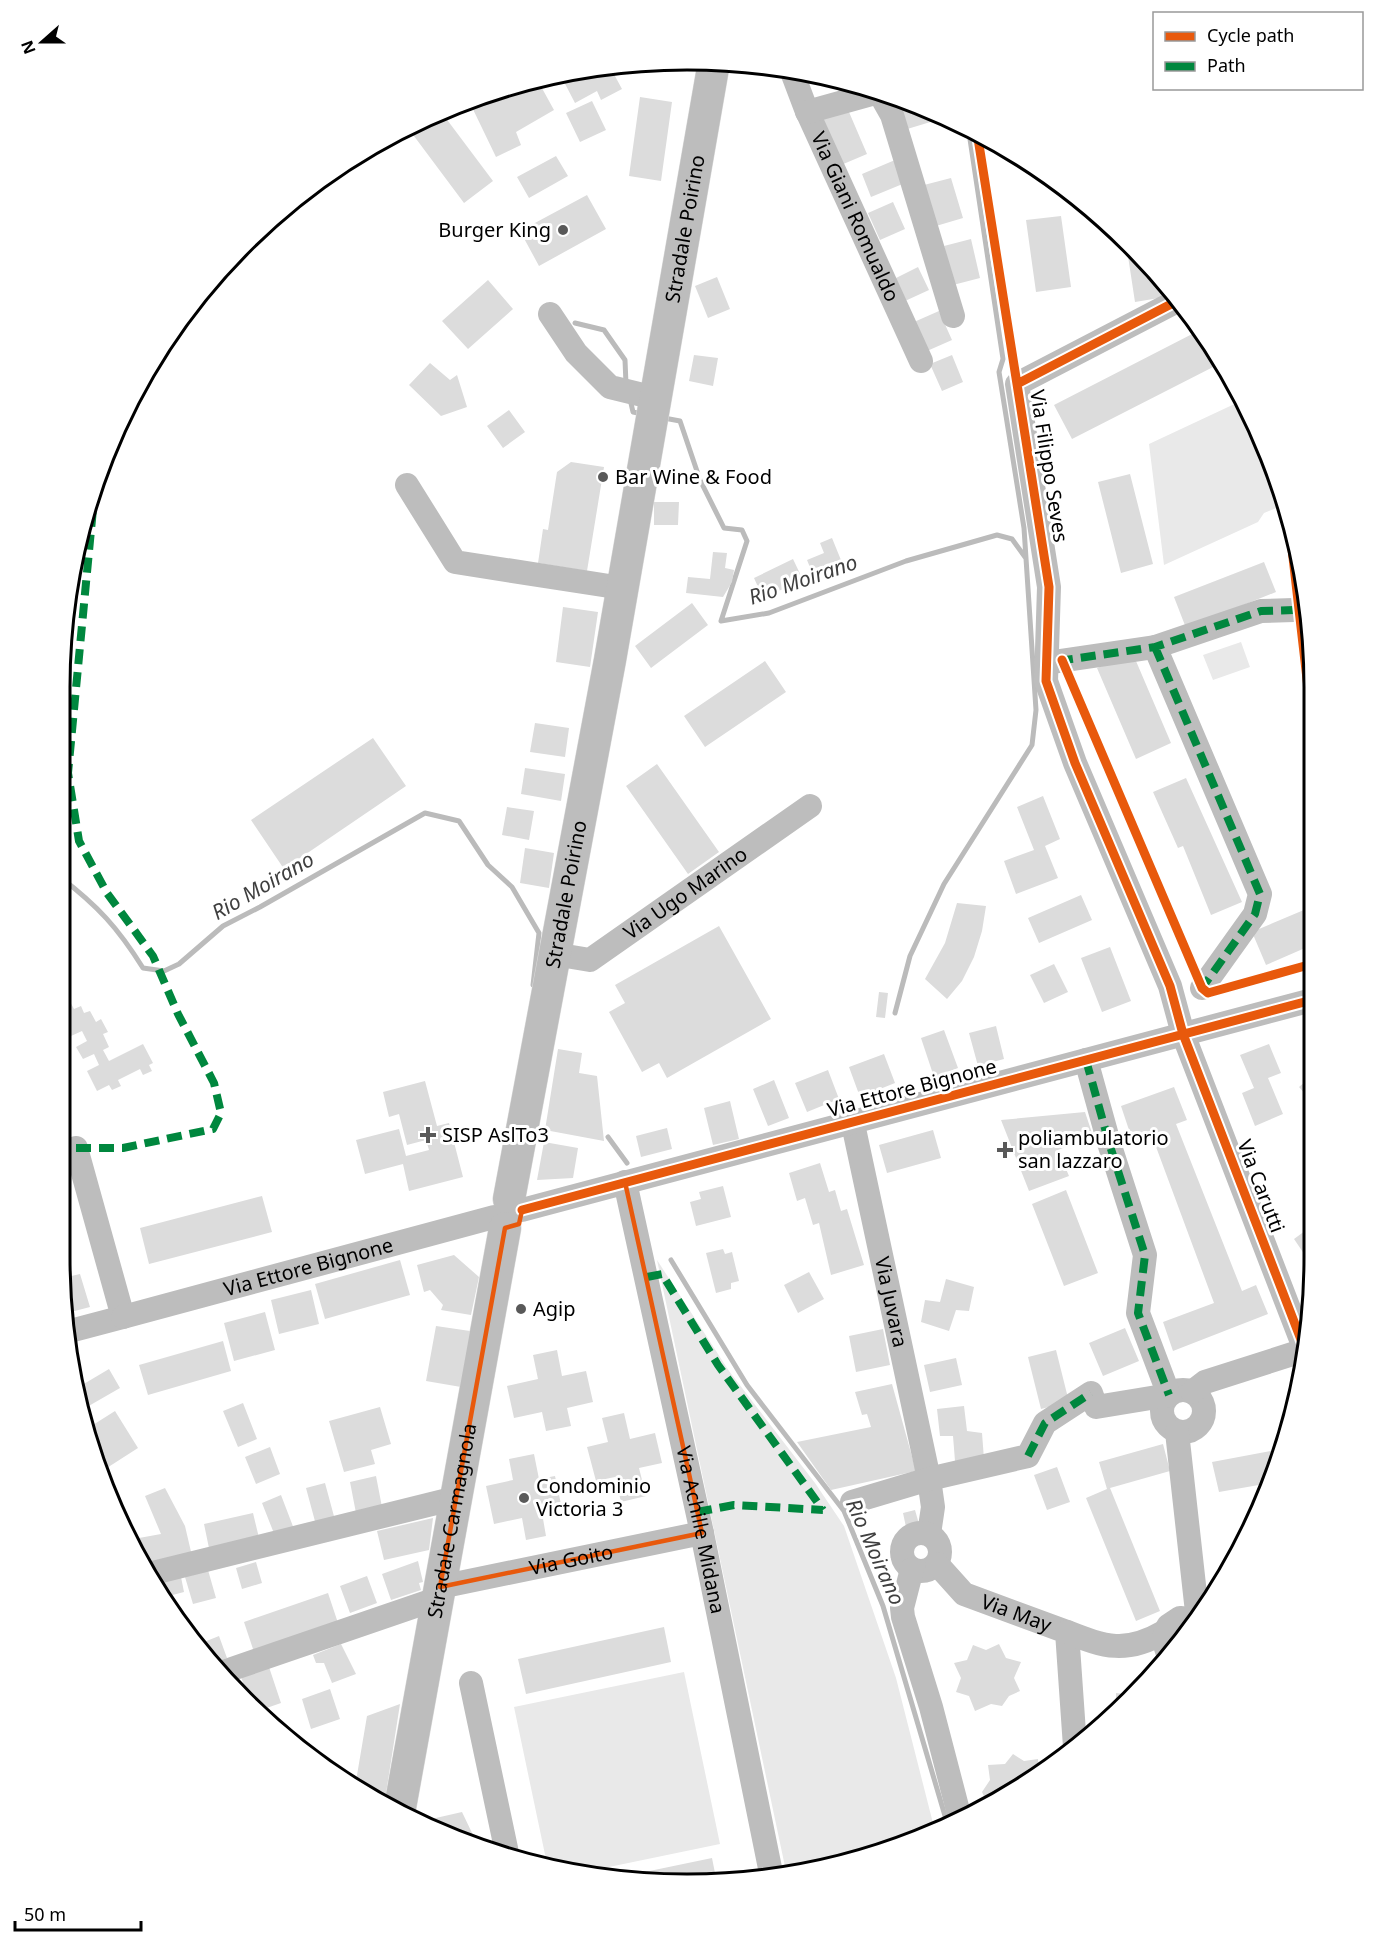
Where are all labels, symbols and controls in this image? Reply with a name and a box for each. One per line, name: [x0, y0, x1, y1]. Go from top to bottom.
north arrow: [12, 12, 72, 72]
legend: [1153, 12, 1363, 90]
text: Cycle path: [1207, 23, 1294, 47]
text: N: [15, 37, 41, 57]
text: Path: [1207, 53, 1246, 77]
street label: Via Giani Romualdo: [805, 127, 906, 306]
street label: Stradale Poirino: [658, 153, 711, 305]
place label: Burger King: [438, 216, 551, 243]
marker: Burger King: [556, 223, 570, 237]
street label: Via Filippo Seves: [1024, 388, 1075, 544]
place label: Bar Wine & Food: [615, 463, 772, 490]
marker: Bar Wine & Food: [596, 470, 610, 484]
water label: Rio Moirano: [744, 547, 861, 611]
street label: Stradale Poirino: [539, 818, 593, 970]
street label: Via Ugo Marino: [618, 840, 752, 945]
water label: Rio Moirano: [206, 845, 319, 926]
street label: Via Ettore Bignone: [824, 1052, 999, 1123]
place label: SISP AslTo3: [442, 1121, 549, 1148]
place label: poliambulatorio san lazzaro: [1018, 1124, 1169, 1174]
marker: SISP AslTo3: [419, 1126, 437, 1144]
street label: Via Carutti: [1231, 1135, 1292, 1236]
marker: poliambulatorio san lazzaro: [996, 1141, 1014, 1159]
street label: Via Ettore Bignone: [221, 1231, 396, 1302]
street label: Via Juvara: [869, 1254, 914, 1350]
place label: Agip: [533, 1295, 576, 1322]
marker: Agip: [514, 1302, 528, 1316]
street label: Stradale Carmagnola: [421, 1421, 482, 1620]
street label: Via Achille Midana: [670, 1443, 732, 1616]
place label: Condominio Victoria 3: [536, 1472, 651, 1522]
marker: Condominio Victoria 3: [517, 1491, 531, 1505]
water label: Rio Moirano: [840, 1494, 912, 1609]
street label: Via Goito: [527, 1538, 615, 1581]
street label: Via May: [977, 1587, 1056, 1638]
scale bar: [15, 1894, 141, 1932]
text: 50 m: [24, 1902, 66, 1926]

